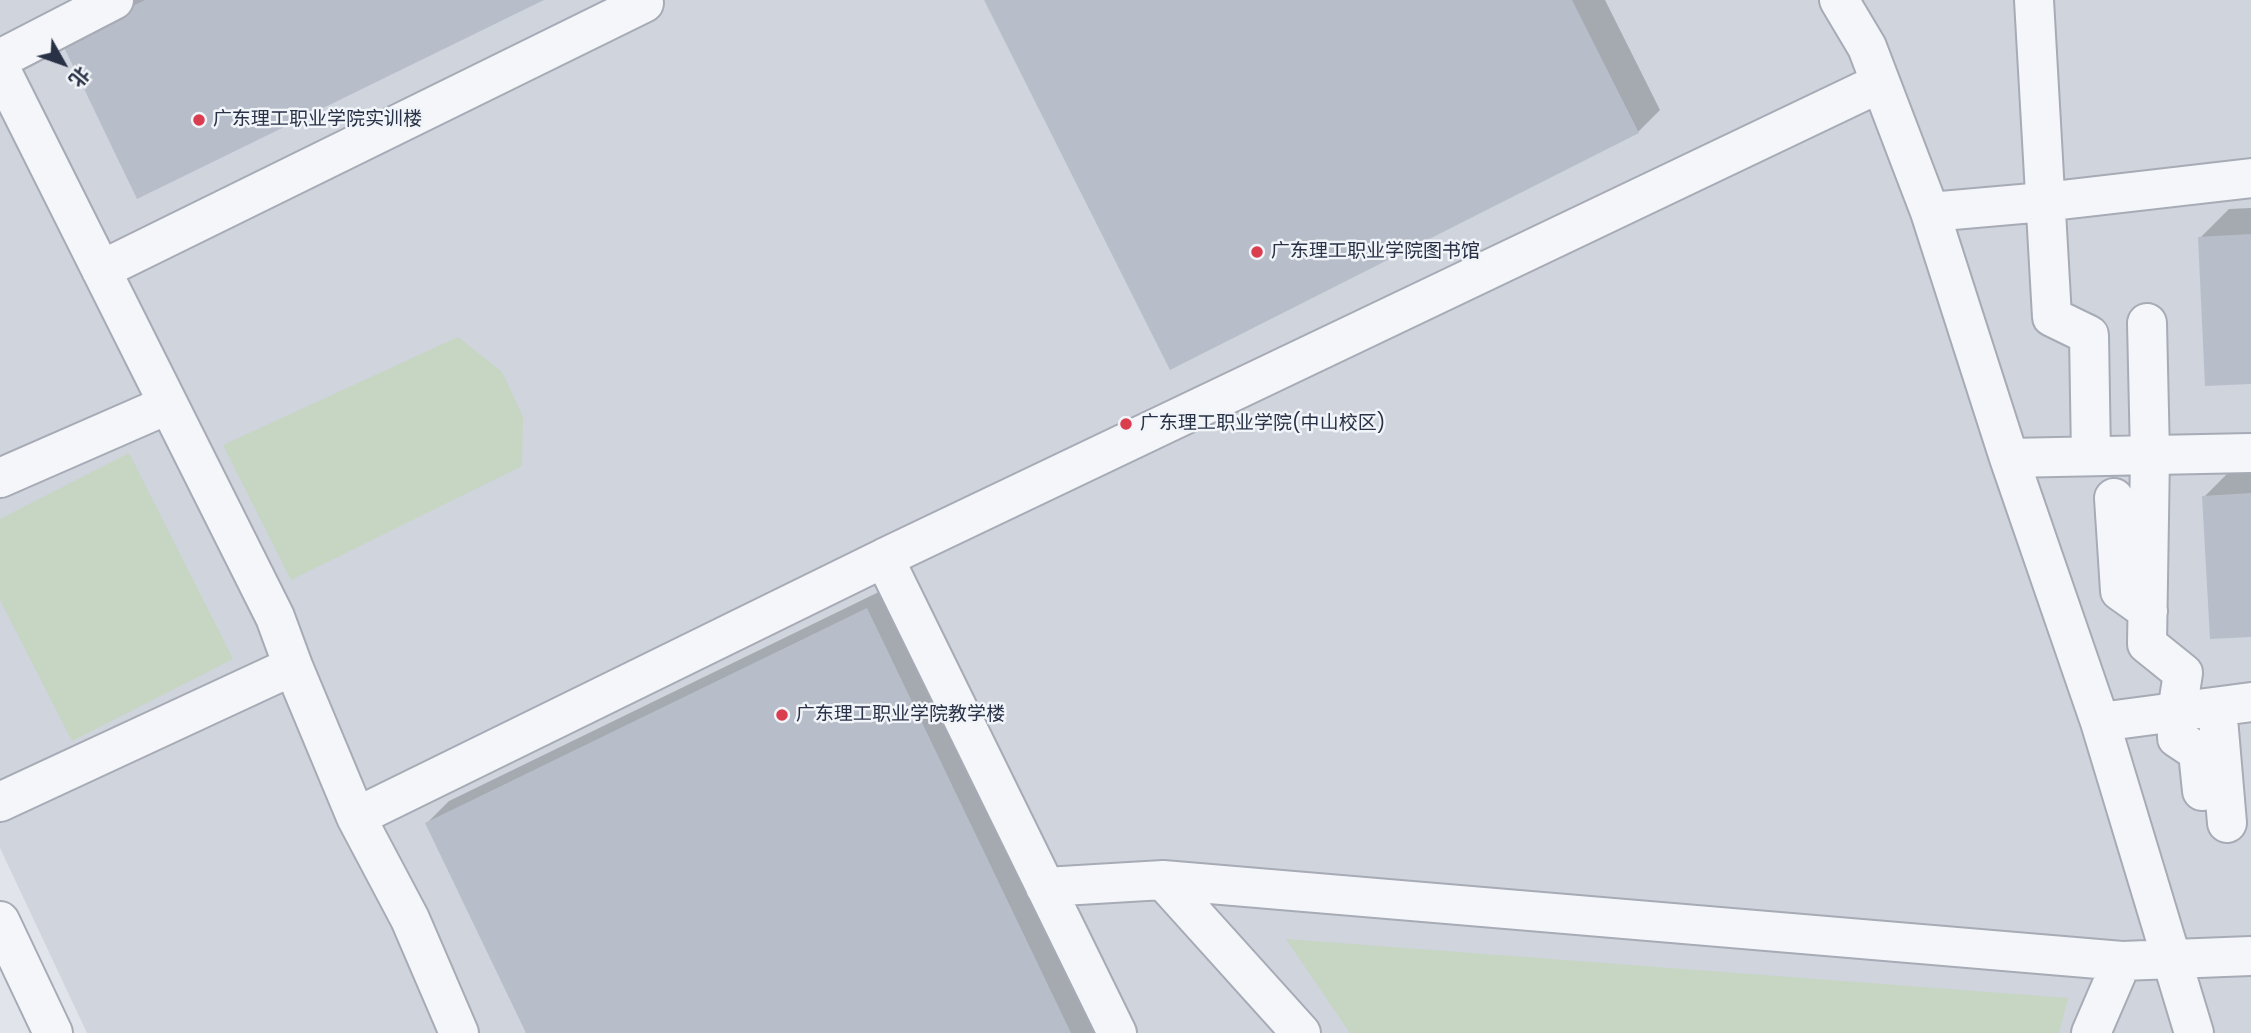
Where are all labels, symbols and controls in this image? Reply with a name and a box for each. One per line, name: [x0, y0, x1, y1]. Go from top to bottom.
north arrow: [28, 28, 98, 98]
text: 北: [63, 61, 96, 93]
place label: 广东理工职业学院实训楼: [213, 109, 422, 131]
marker: 广东理工职业学院实训楼: [191, 112, 207, 128]
place label: 广东理工职业学院图书馆: [1271, 241, 1480, 263]
marker: 广东理工职业学院图书馆: [1249, 244, 1265, 260]
place label: 广东理工职业学院(中山校区): [1140, 413, 1385, 435]
marker: 广东理工职业学院(中山校区): [1118, 416, 1134, 432]
place label: 广东理工职业学院教学楼: [796, 704, 1005, 726]
marker: 广东理工职业学院教学楼: [774, 707, 790, 723]

